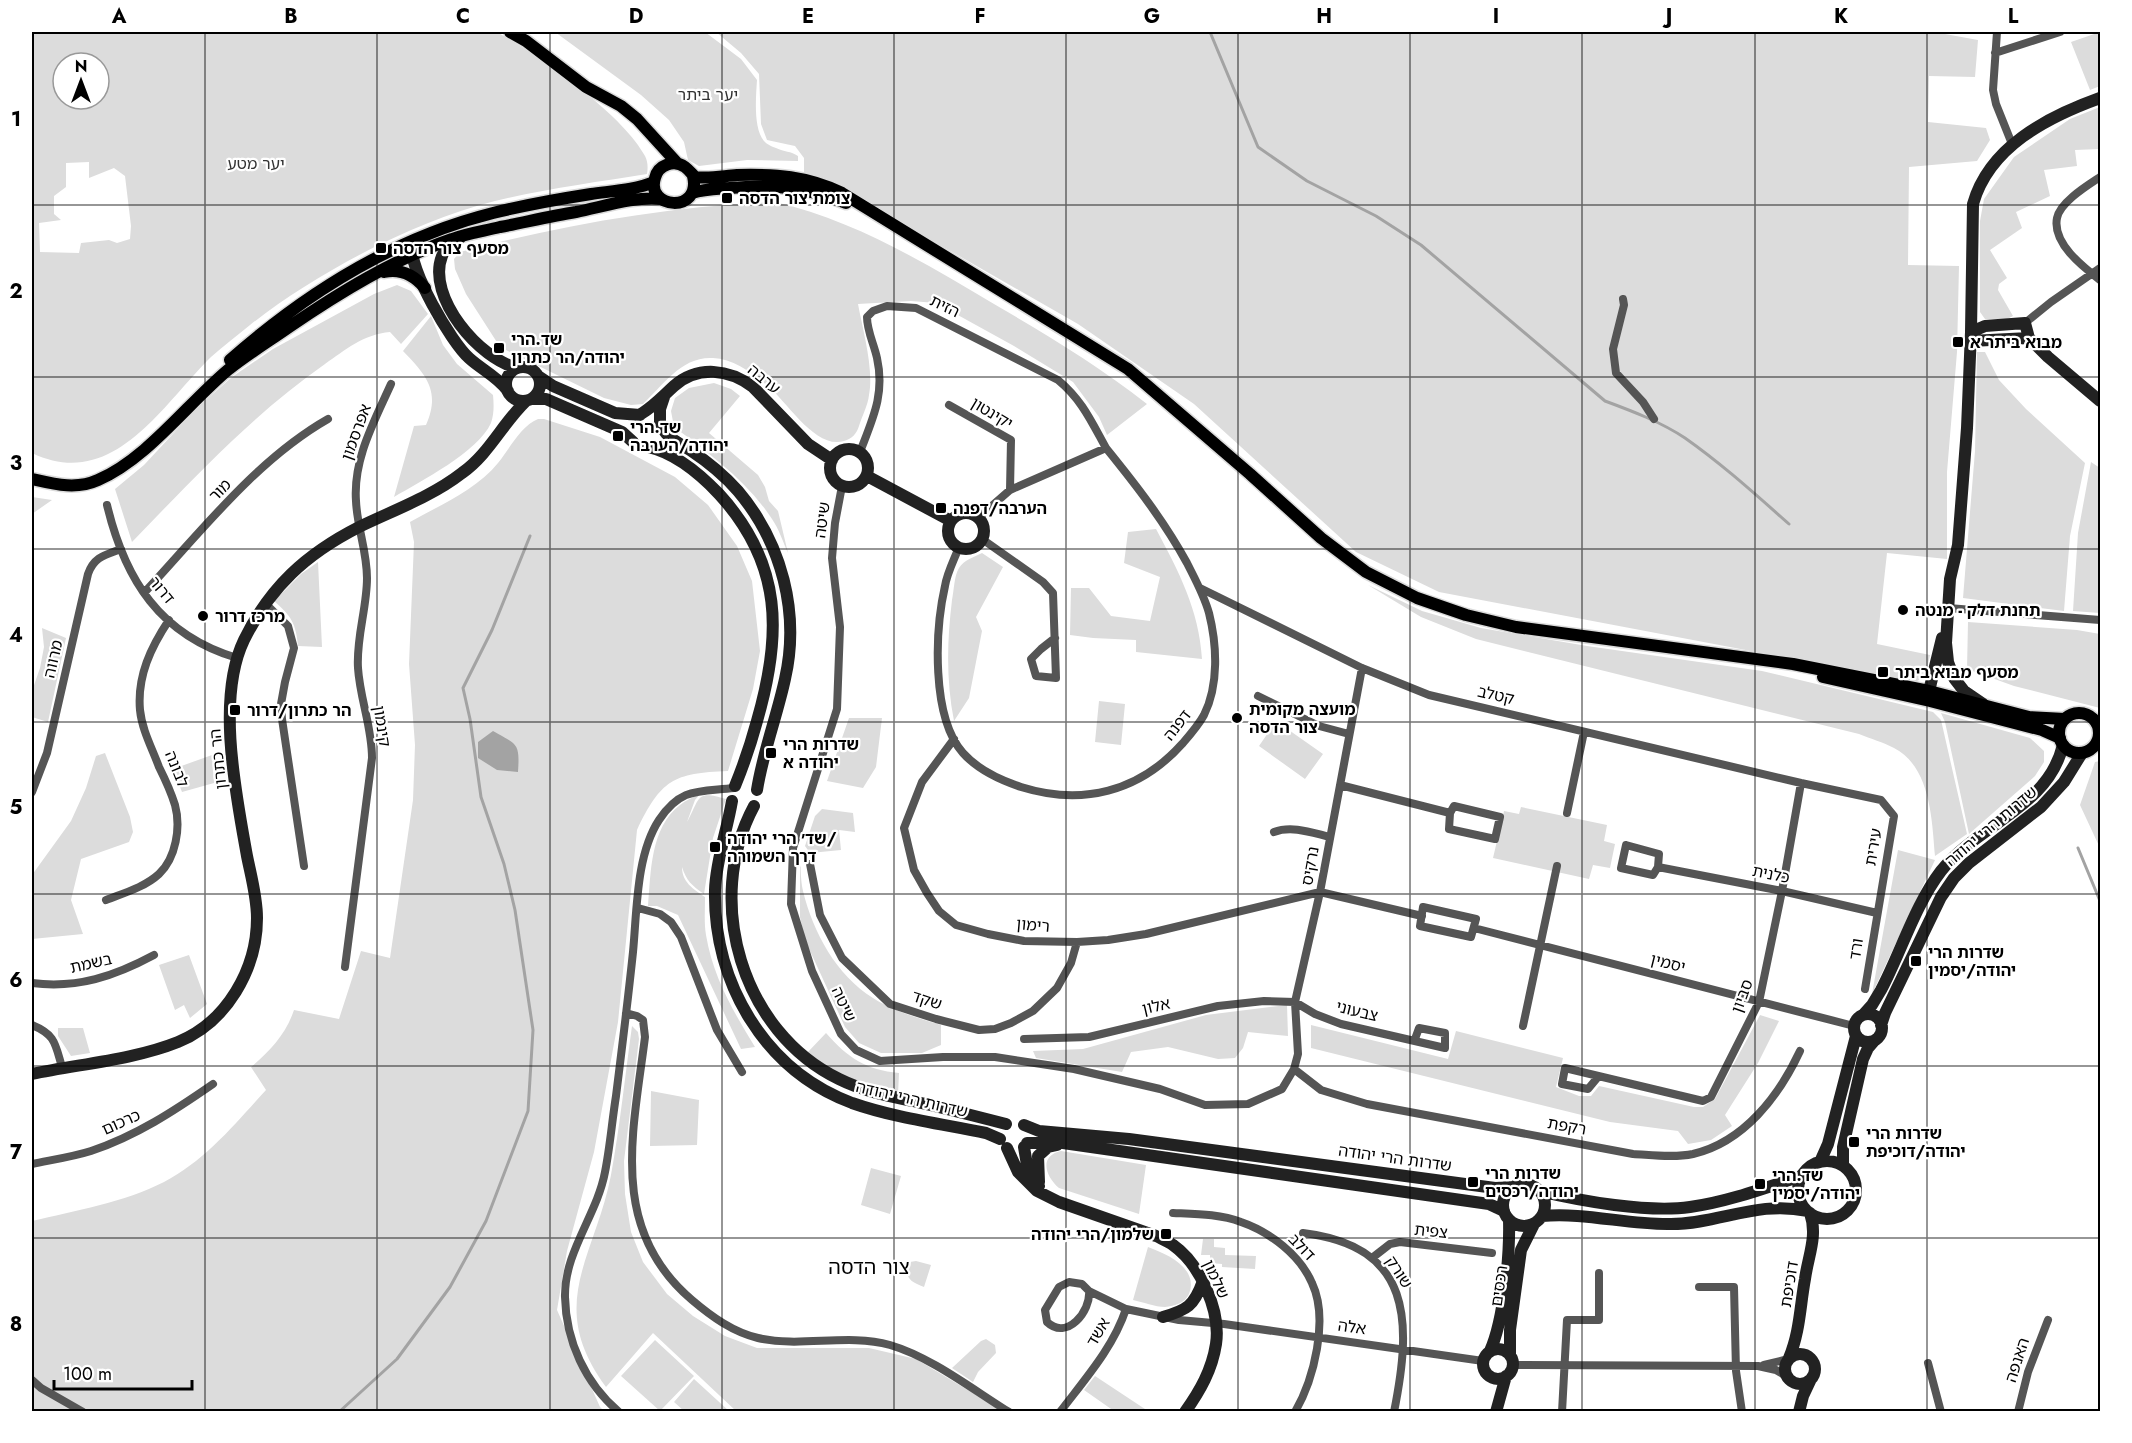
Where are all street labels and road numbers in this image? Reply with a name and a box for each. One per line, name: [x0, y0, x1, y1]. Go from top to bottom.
street label: הזית: [926, 289, 964, 323]
street label: ערבה: [743, 358, 785, 400]
street label: יקינטון: [967, 391, 1017, 435]
street label: אפרסמון: [335, 401, 377, 463]
street label: מור: [204, 474, 236, 506]
street label: שיטה: [808, 500, 836, 540]
street label: דרור: [144, 571, 180, 609]
street label: מרווה: [37, 638, 69, 680]
street label: קטלב: [1475, 680, 1517, 710]
street label: קינמון: [367, 704, 397, 748]
street label: דפנה: [1158, 704, 1197, 745]
street label: הר כתרון: [203, 728, 233, 790]
street label: לבונה: [159, 747, 195, 791]
street label: שדרות הרי יהודה: [1940, 780, 2042, 872]
street label: עירית: [1858, 826, 1888, 868]
street label: נרקיס: [1295, 845, 1325, 887]
street label: כלנית: [1750, 859, 1792, 889]
street label: רימון: [1015, 912, 1051, 938]
street label: ורד: [1843, 936, 1869, 962]
street label: בשמת: [68, 947, 114, 979]
street label: יסמין: [1648, 948, 1688, 978]
street label: סביון: [1725, 976, 1759, 1016]
street label: שיטה: [826, 983, 862, 1025]
street label: שקד: [909, 984, 945, 1016]
street label: אלון: [1140, 992, 1172, 1020]
street label: צבעוני: [1334, 995, 1381, 1027]
street label: שדרות הרי יהודה: [854, 1075, 970, 1123]
street label: כרכום: [98, 1103, 144, 1141]
street label: רקפת: [1546, 1111, 1588, 1141]
street label: שדרות הרי יהודה: [1337, 1139, 1453, 1177]
street label: צפית: [1413, 1218, 1449, 1244]
street label: דולב: [1283, 1228, 1321, 1266]
street label: שורק: [1380, 1251, 1418, 1293]
street label: שלמון: [1197, 1256, 1235, 1302]
street label: דוכיפת: [1774, 1259, 1804, 1309]
street label: רכסים: [1485, 1264, 1513, 1308]
street label: אשד: [1081, 1313, 1115, 1351]
street label: אלה: [1336, 1314, 1368, 1340]
street label: האנפה: [1999, 1335, 2035, 1385]

